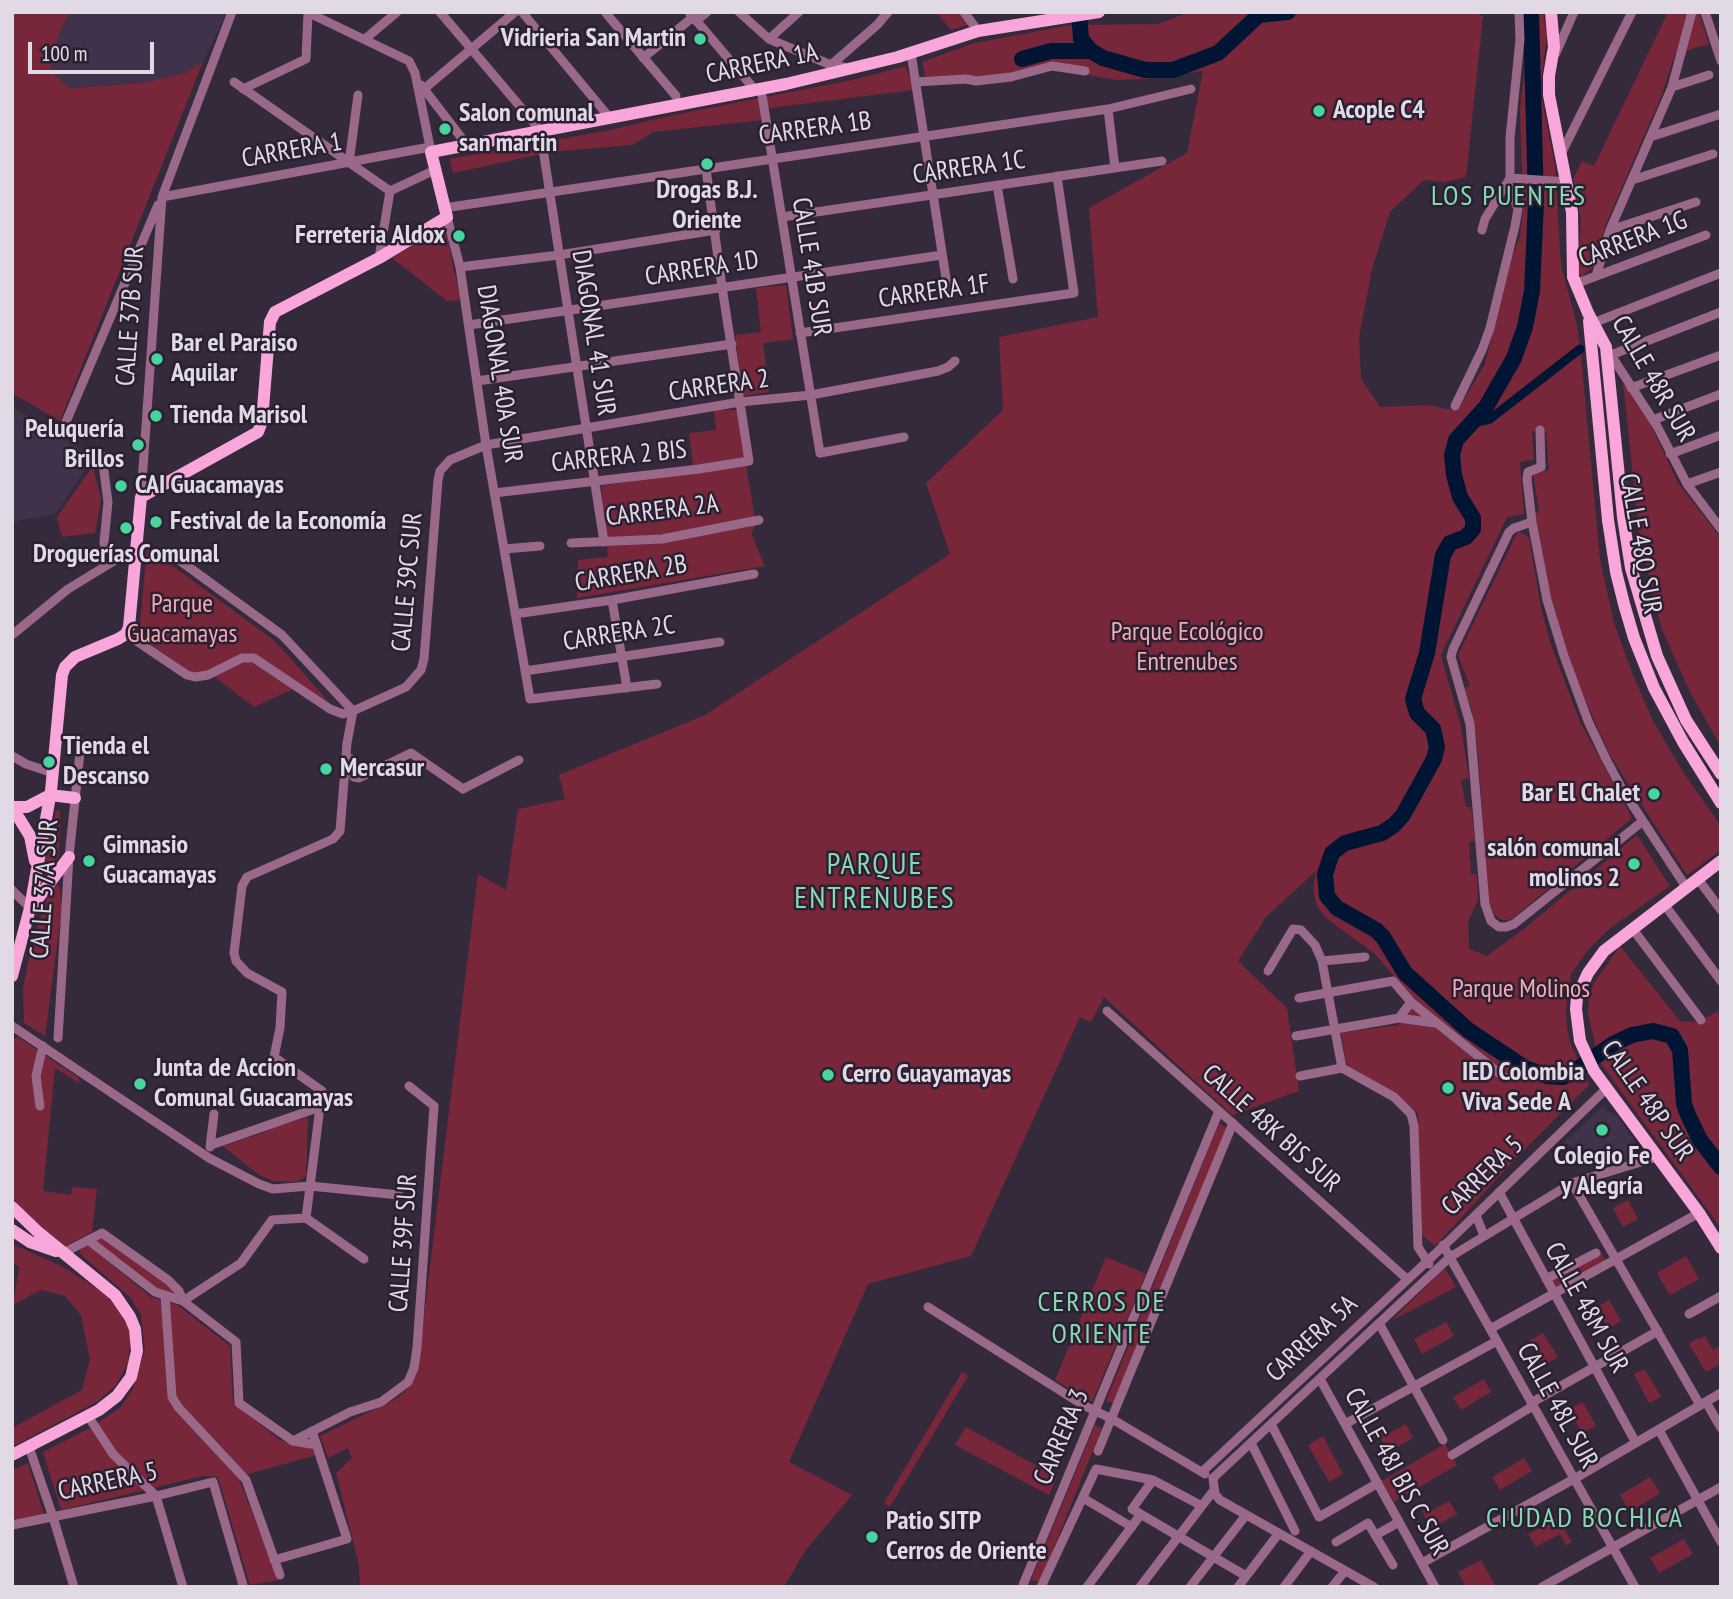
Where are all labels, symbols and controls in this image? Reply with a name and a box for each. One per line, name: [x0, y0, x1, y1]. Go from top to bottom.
place label: Vidrieria San Martin: [501, 23, 686, 55]
scale bar: [32, 28, 158, 72]
marker: Vidrieria San Martin: [692, 31, 708, 47]
street label: CARRERA 1A: [703, 37, 821, 91]
text: 100 m: [41, 40, 87, 67]
place label: Acople C4: [1333, 95, 1425, 127]
place label: Salon comunal san martin: [459, 98, 594, 160]
marker: Acople C4: [1311, 103, 1327, 119]
street label: CARRERA 1B: [757, 106, 873, 152]
marker: Salon comunal san martin: [437, 121, 453, 137]
street label: CARRERA 1: [240, 127, 344, 175]
street label: CARRERA 1C: [911, 145, 1027, 191]
marker: Drogas B.J. Oriente: [699, 156, 715, 172]
place label: Drogas B.J. Oriente: [656, 175, 758, 236]
district label: LOS PUENTES: [1432, 180, 1586, 214]
street label: CALLE 41B SUR: [785, 195, 837, 339]
street label: CARRERA 1G: [1574, 205, 1692, 275]
place label: Ferreteria Aldox: [295, 220, 445, 252]
marker: Ferreteria Aldox: [451, 228, 467, 244]
street label: CALLE 37B SUR: [111, 245, 151, 387]
street label: CARRERA 1D: [643, 245, 761, 293]
street label: DIAGONAL 41 SUR: [565, 248, 621, 418]
street label: CARRERA 1F: [876, 269, 992, 315]
street label: DIAGONAL 40A SUR: [470, 283, 528, 465]
street label: CALLE 48R SUR: [1604, 310, 1702, 448]
place label: Bar el Paraiso Aquilar: [171, 328, 298, 390]
marker: Bar el Paraiso Aquilar: [149, 351, 165, 367]
street label: CARRERA 2: [667, 364, 771, 408]
place label: Tienda Marisol: [170, 400, 307, 432]
marker: Tienda Marisol: [148, 408, 164, 424]
place label: Peluquería Brillos: [25, 414, 124, 476]
street label: CARRERA 2 BIS: [550, 434, 688, 480]
marker: Peluquería Brillos: [130, 437, 146, 453]
place label: CAI Guacamayas: [135, 470, 284, 502]
street label: CALLE 48Q SUR: [1612, 471, 1668, 617]
marker: CAI Guacamayas: [113, 478, 129, 494]
street label: CARRERA 2A: [604, 489, 720, 533]
place label: Festival de la Economía: [170, 506, 386, 538]
street label: CALLE 39C SUR: [386, 511, 430, 653]
marker: Festival de la Economía: [148, 514, 164, 530]
marker: Droguerías Comunal: [118, 520, 134, 536]
place label: Droguerías Comunal: [33, 539, 219, 571]
street label: CARRERA 2B: [572, 549, 690, 599]
park label: Parque Guacamayas: [127, 589, 237, 650]
street label: CARRERA 2C: [561, 610, 677, 658]
park label: Parque Ecológico Entrenubes: [1111, 617, 1263, 678]
place label: Tienda el Descanso: [63, 731, 149, 792]
place label: Mercasur: [340, 753, 424, 785]
marker: Tienda el Descanso: [41, 754, 57, 770]
marker: Mercasur: [318, 761, 334, 777]
place label: Bar El Chalet: [1521, 778, 1640, 810]
marker: Bar El Chalet: [1646, 786, 1662, 802]
street label: CALLE 37A SUR: [25, 818, 65, 960]
place label: Gimnasio Guacamayas: [103, 830, 216, 892]
place label: salón comunal molinos 2: [1487, 833, 1620, 894]
district label: PARQUE ENTRENUBES: [796, 847, 954, 917]
marker: Gimnasio Guacamayas: [81, 853, 97, 869]
marker: salón comunal molinos 2: [1626, 856, 1642, 872]
park label: Parque Molinos: [1452, 974, 1590, 1006]
street label: CALLE 48P SUR: [1594, 1035, 1700, 1167]
place label: Junta de Accion Comunal Guacamayas: [154, 1053, 353, 1114]
place label: IED Colombia Viva Sede A: [1462, 1057, 1585, 1118]
place label: Cerro Guayamayas: [842, 1059, 1011, 1091]
street label: CALLE 48K BIS SUR: [1195, 1059, 1347, 1199]
marker: Cerro Guayamayas: [820, 1067, 836, 1083]
marker: Junta de Accion Comunal Guacamayas: [132, 1076, 148, 1092]
marker: IED Colombia Viva Sede A: [1440, 1080, 1456, 1096]
marker: Colegio Fe y Alegría: [1594, 1122, 1610, 1138]
street label: CARRERA 5: [1436, 1130, 1530, 1222]
place label: Colegio Fe y Alegría: [1554, 1141, 1650, 1202]
street label: CALLE 39F SUR: [384, 1173, 424, 1313]
street label: CALLE 48M SUR: [1537, 1237, 1635, 1379]
district label: CERROS DE ORIENTE: [1039, 1286, 1165, 1352]
street label: CARRERA 5A: [1260, 1289, 1364, 1389]
street label: CALLE 48L SUR: [1510, 1338, 1604, 1474]
street label: CALLE 48J BIS C SUR: [1337, 1383, 1455, 1561]
street label: CARRERA 3: [1028, 1384, 1096, 1490]
street label: CARRERA 5: [55, 1456, 161, 1508]
district label: CIUDAD BOCHICA: [1488, 1502, 1682, 1536]
place label: Patio SITP Cerros de Oriente: [886, 1506, 1047, 1568]
marker: Patio SITP Cerros de Oriente: [864, 1529, 880, 1545]

